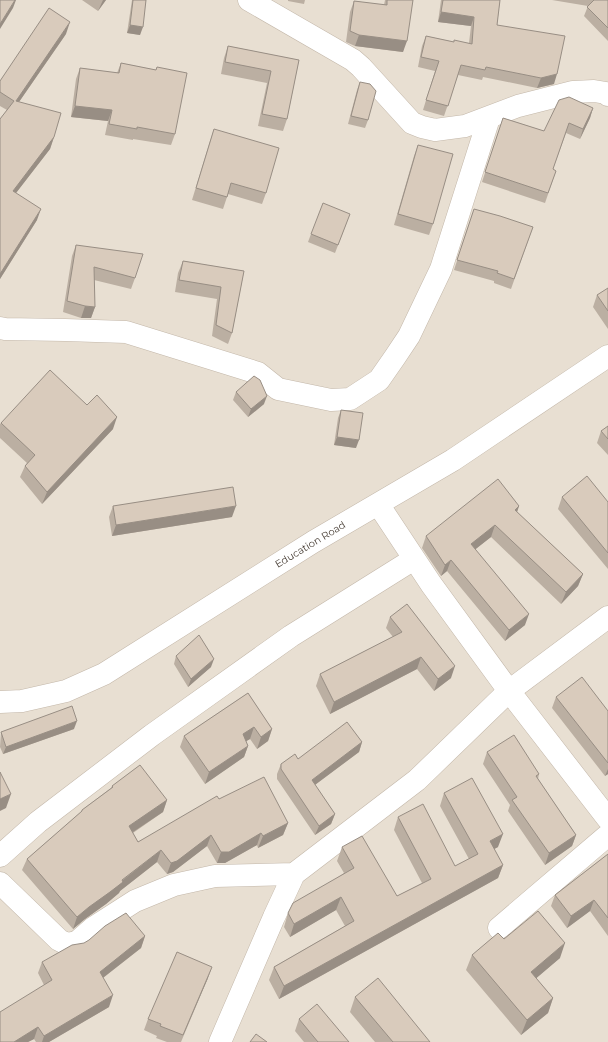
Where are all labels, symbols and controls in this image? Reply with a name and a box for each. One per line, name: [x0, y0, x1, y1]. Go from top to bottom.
street label: Education Road: [273, 518, 348, 571]

